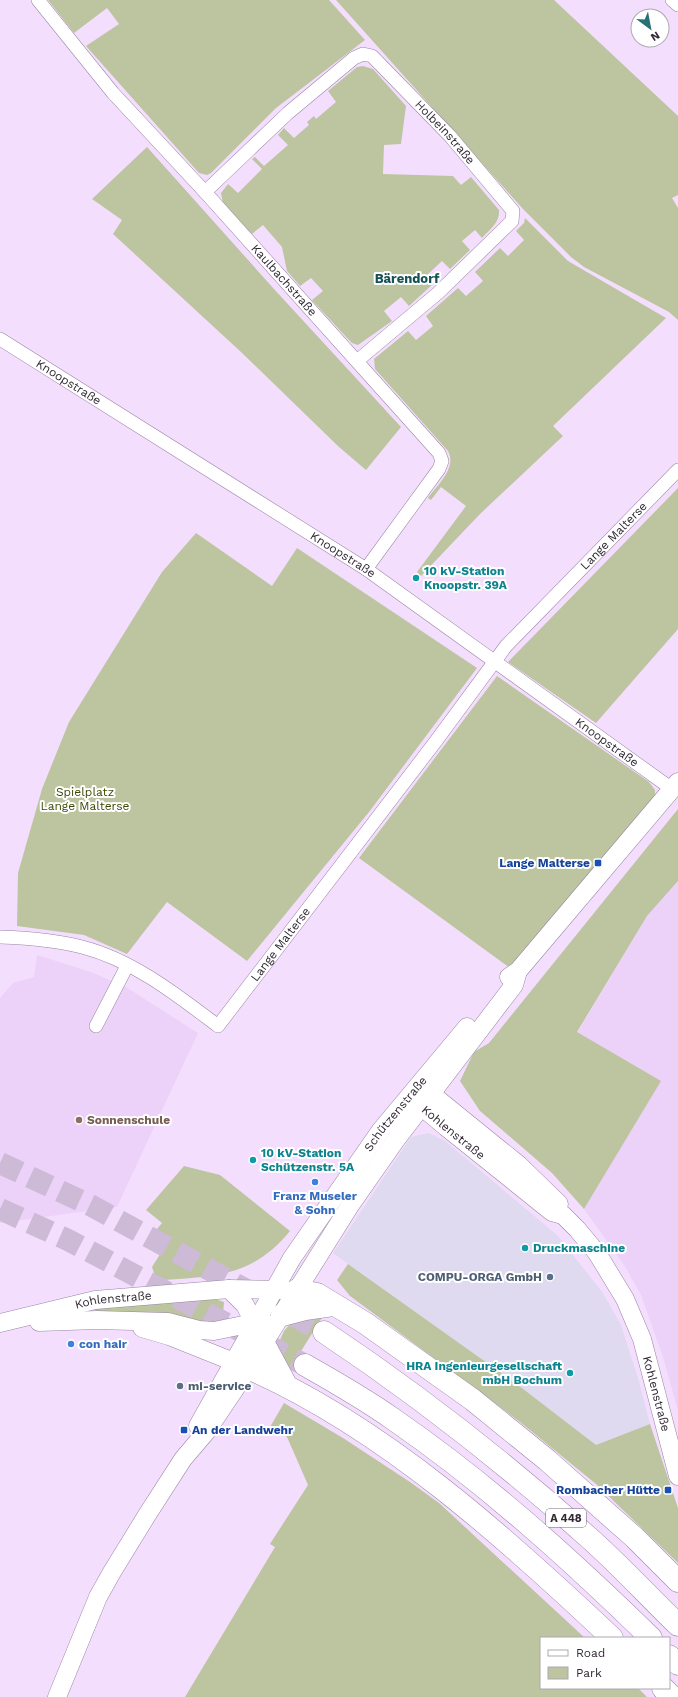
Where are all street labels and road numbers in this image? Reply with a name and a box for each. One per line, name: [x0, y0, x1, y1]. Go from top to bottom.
street label: Holbeinstraße: [412, 97, 478, 167]
street label: Kaulbachstraße: [248, 241, 320, 319]
street label: Knoopstraße: [33, 356, 104, 408]
street label: Lange Malterse: [578, 499, 650, 573]
street label: Knoopstraße: [308, 529, 378, 581]
street label: Knoopstraße: [573, 715, 641, 770]
street label: Lange Malterse: [248, 905, 313, 984]
street label: Schützenstraße: [361, 1073, 430, 1154]
street label: Kohlenstraße: [419, 1103, 488, 1162]
street label: Kohlenstraße: [74, 1288, 152, 1312]
street label: Kohlenstraße: [640, 1355, 673, 1433]
road number: A 448: [546, 1509, 586, 1527]

